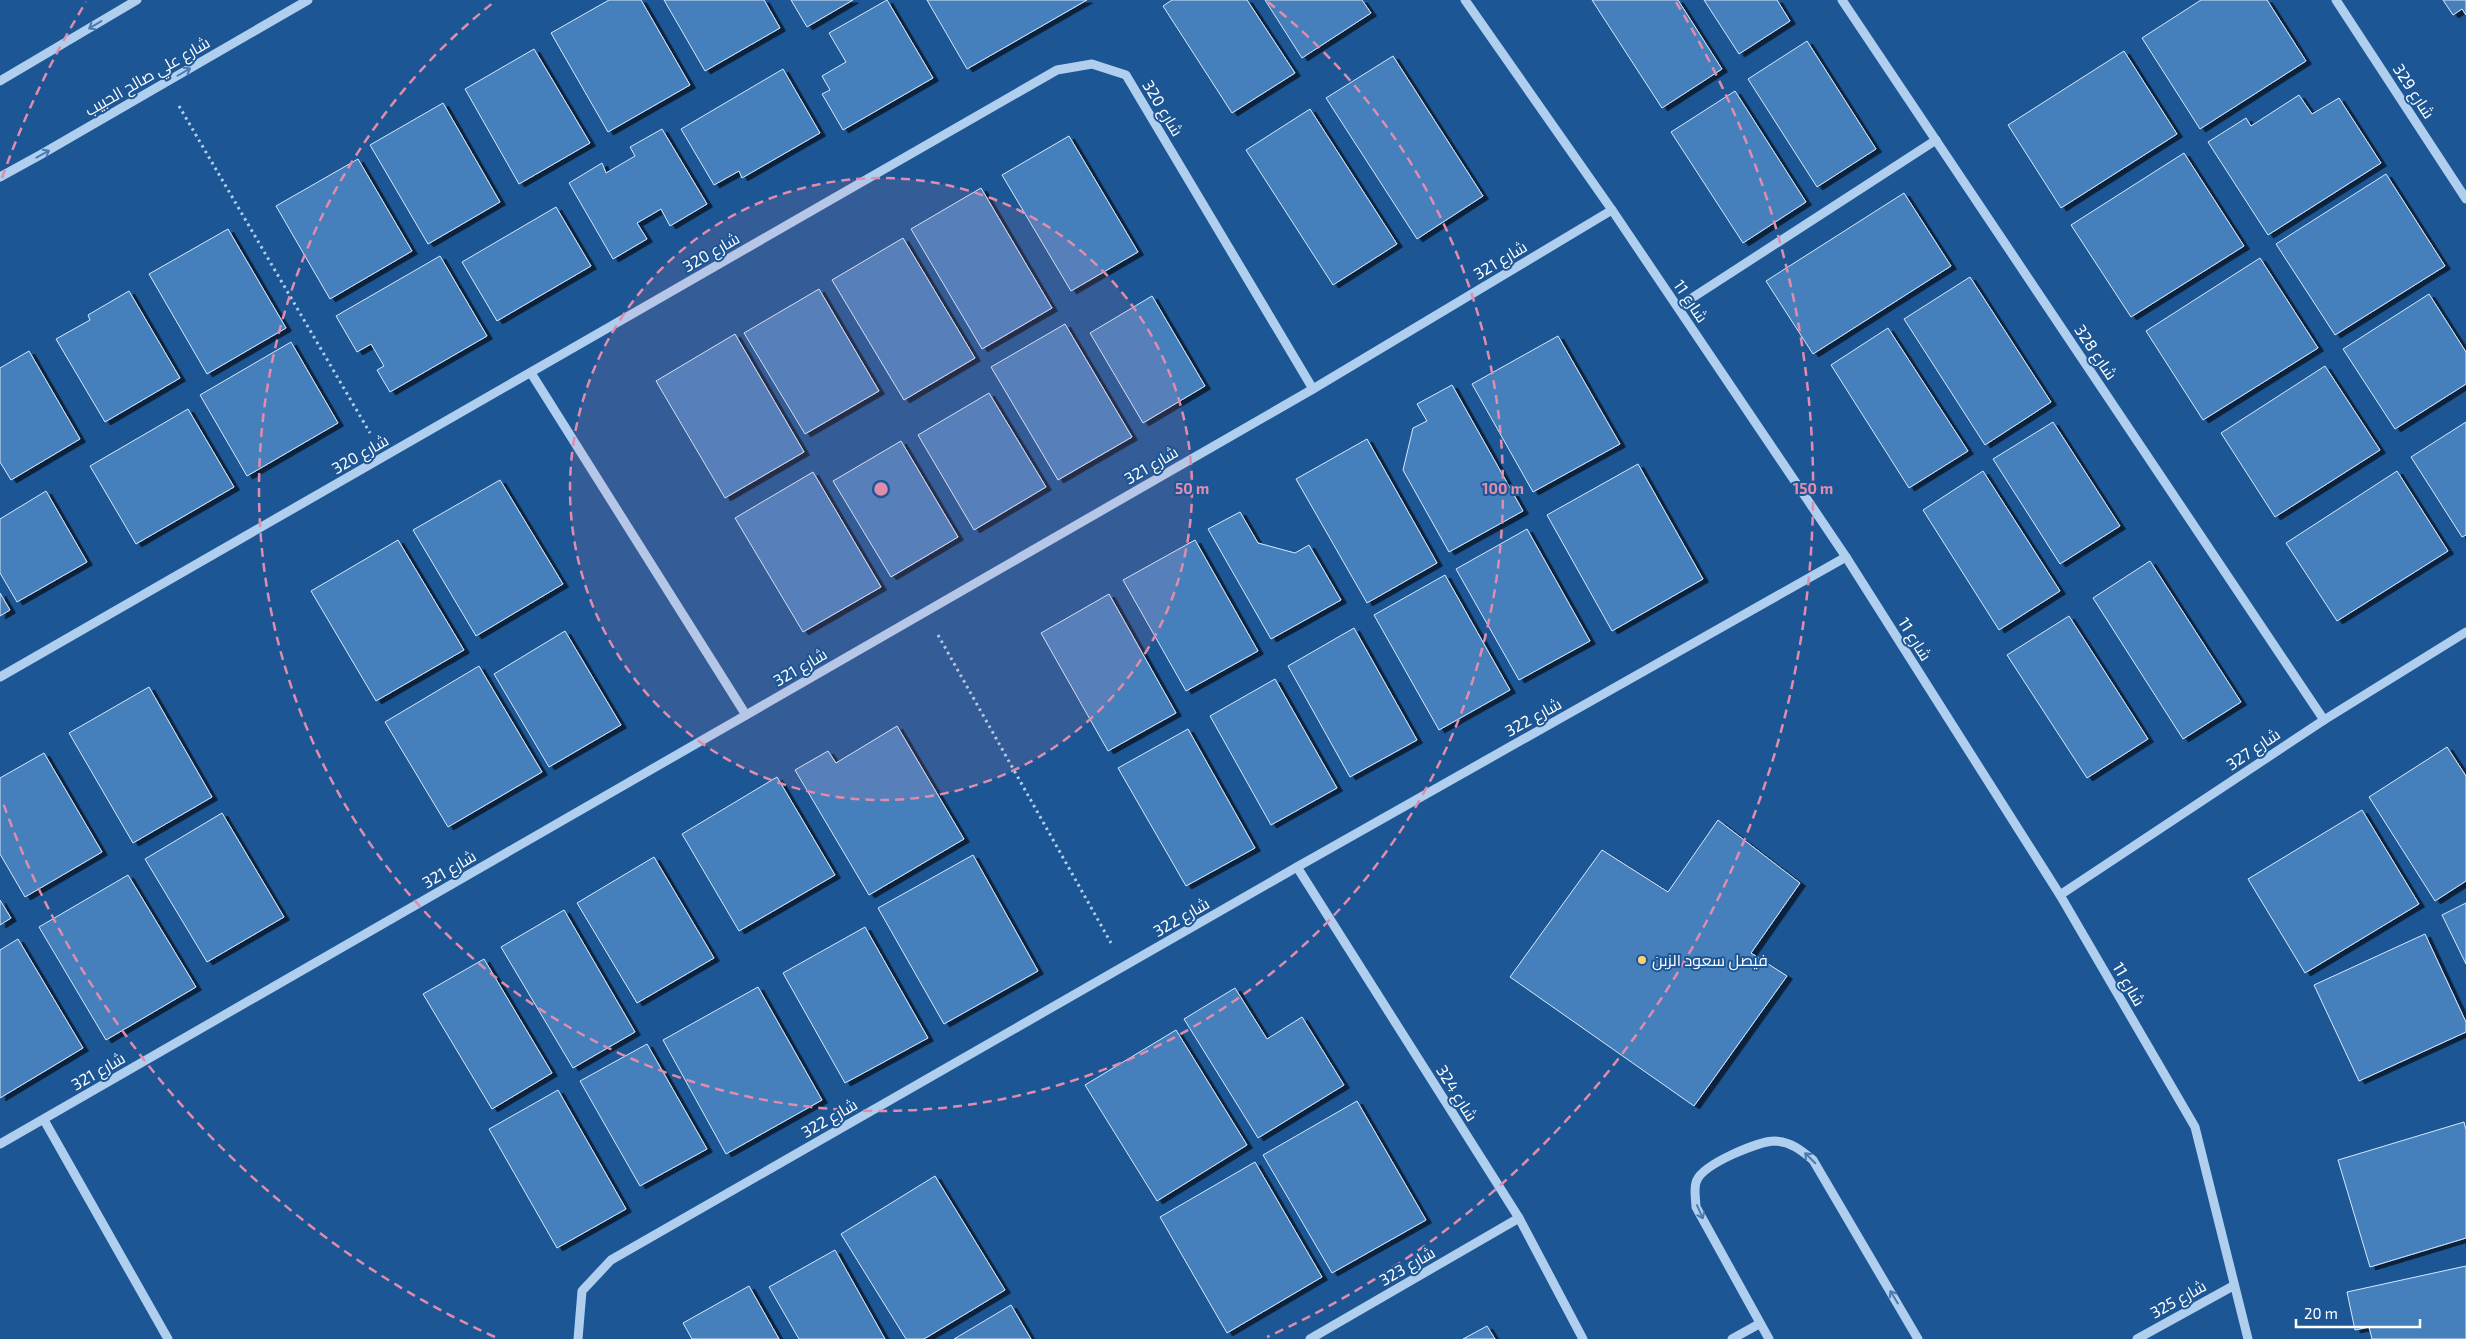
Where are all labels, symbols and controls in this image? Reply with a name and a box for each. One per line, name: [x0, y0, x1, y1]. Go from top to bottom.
one-way arrow: [89, 20, 103, 30]
street label: شارع علي صالح الحبيب: [81, 32, 215, 123]
street label: شارع 329: [2387, 60, 2439, 123]
one-way arrow: [176, 67, 190, 77]
street label: شارع 320: [1137, 76, 1188, 141]
one-way arrow: [35, 149, 50, 158]
street label: شارع 320: [679, 228, 744, 278]
street label: شارع 321: [1470, 236, 1531, 285]
street label: شارع 11: [1668, 276, 1713, 327]
street label: شارع 328: [2069, 321, 2122, 384]
street label: شارع 320: [328, 430, 393, 480]
street label: شارع 321: [1121, 442, 1182, 490]
text: 50 m: [1175, 479, 1209, 497]
text: 100 m: [1482, 479, 1524, 497]
text: 150 m: [1793, 479, 1833, 497]
centre of rings: [872, 480, 890, 498]
street label: شارع 11: [1892, 614, 1936, 665]
street label: شارع 321: [770, 644, 831, 692]
street label: شارع 322: [1501, 693, 1566, 742]
street label: شارع 327: [2222, 724, 2285, 776]
street label: شارع 321: [419, 846, 480, 894]
street label: شارع 322: [1149, 893, 1214, 943]
place label: فيصل سعود الزبن: [1652, 950, 1768, 971]
marker: فيصل سعود الزبن: [1636, 954, 1648, 966]
street label: شارع 11: [2107, 959, 2149, 1010]
street label: شارع 321: [68, 1048, 129, 1096]
street label: شارع 324: [1430, 1061, 1482, 1126]
street label: شارع 322: [797, 1094, 862, 1144]
one-way arrow: [1804, 1152, 1816, 1165]
one-way arrow: [1695, 1204, 1705, 1219]
street label: شارع 323: [1375, 1242, 1440, 1292]
street label: شارع 325: [2146, 1275, 2211, 1324]
one-way arrow: [1888, 1290, 1898, 1304]
scale bar: [2296, 1296, 2420, 1328]
text: 20 m: [2304, 1304, 2338, 1322]

